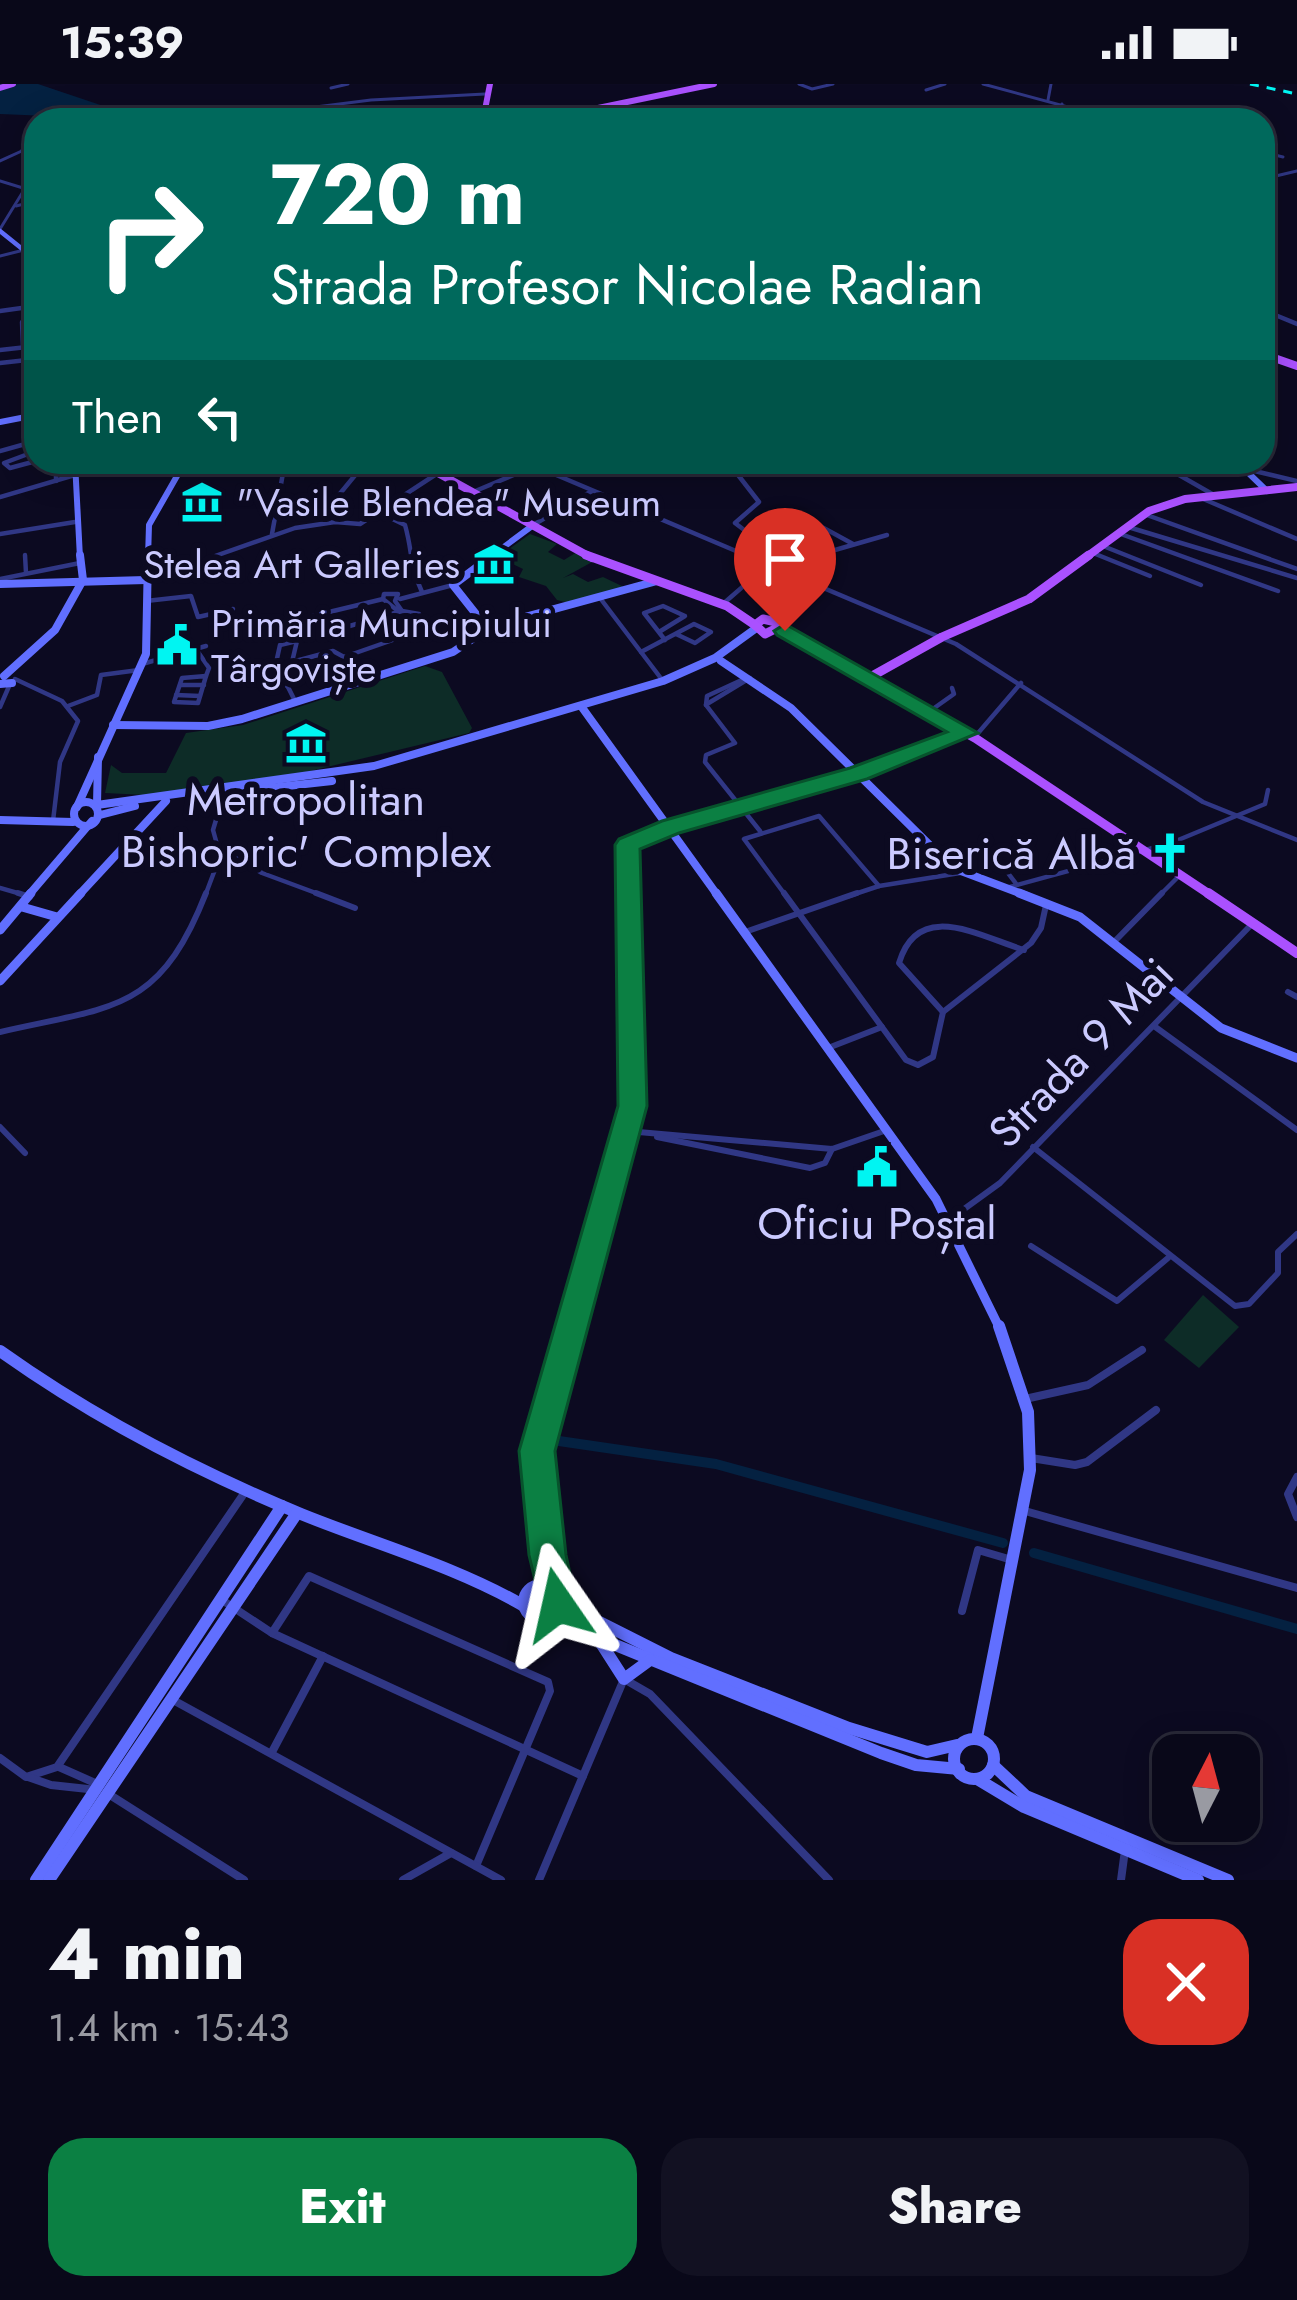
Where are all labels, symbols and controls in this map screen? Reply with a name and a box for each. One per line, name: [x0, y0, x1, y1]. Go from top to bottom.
text: 15:39: [60, 10, 184, 75]
text: 720 m: [270, 134, 525, 256]
icon: right: [72, 156, 228, 312]
text: Strada Profesor Nicolae Radian: [270, 246, 984, 324]
icon: left: [187, 384, 253, 450]
text: Then: [72, 385, 163, 450]
place label: "Vasile Blendea" Museum: [236, 474, 661, 531]
museum icon: "Vasile Blendea" Museum: [179, 479, 225, 525]
pin: [734, 508, 836, 631]
icon: arrive: [752, 526, 818, 592]
place label: Stelea Art Galleries: [143, 536, 460, 593]
museum icon: Stelea Art Galleries: [471, 541, 517, 587]
place label: Primăria Muncipiului Târgoviște: [211, 595, 552, 697]
public building icon: Primăria Muncipiului Târgoviște: [154, 622, 200, 668]
museum icon: Metropolitan Bishopric' Complex: [283, 720, 329, 766]
place label: Metropolitan Bishopric' Complex: [121, 767, 491, 884]
place label: Biserică Albă: [886, 821, 1136, 886]
church icon: Biserică Albă: [1147, 830, 1193, 876]
street label: Strada 9 Mai: [973, 943, 1189, 1163]
public building icon: Oficiu Poștal: [854, 1144, 900, 1190]
place label: Oficiu Poștal: [757, 1191, 997, 1256]
position arrow: [495, 1542, 621, 1668]
north arrow: [1152, 1734, 1260, 1842]
map controls: [1152, 1734, 1260, 1842]
text: 4 min: [48, 1902, 245, 2006]
button: close: [1123, 1919, 1249, 2045]
text: 1.4 km · 15:43: [48, 1999, 290, 2056]
button: Exit: [48, 2138, 637, 2276]
button: Share: [661, 2138, 1249, 2276]

